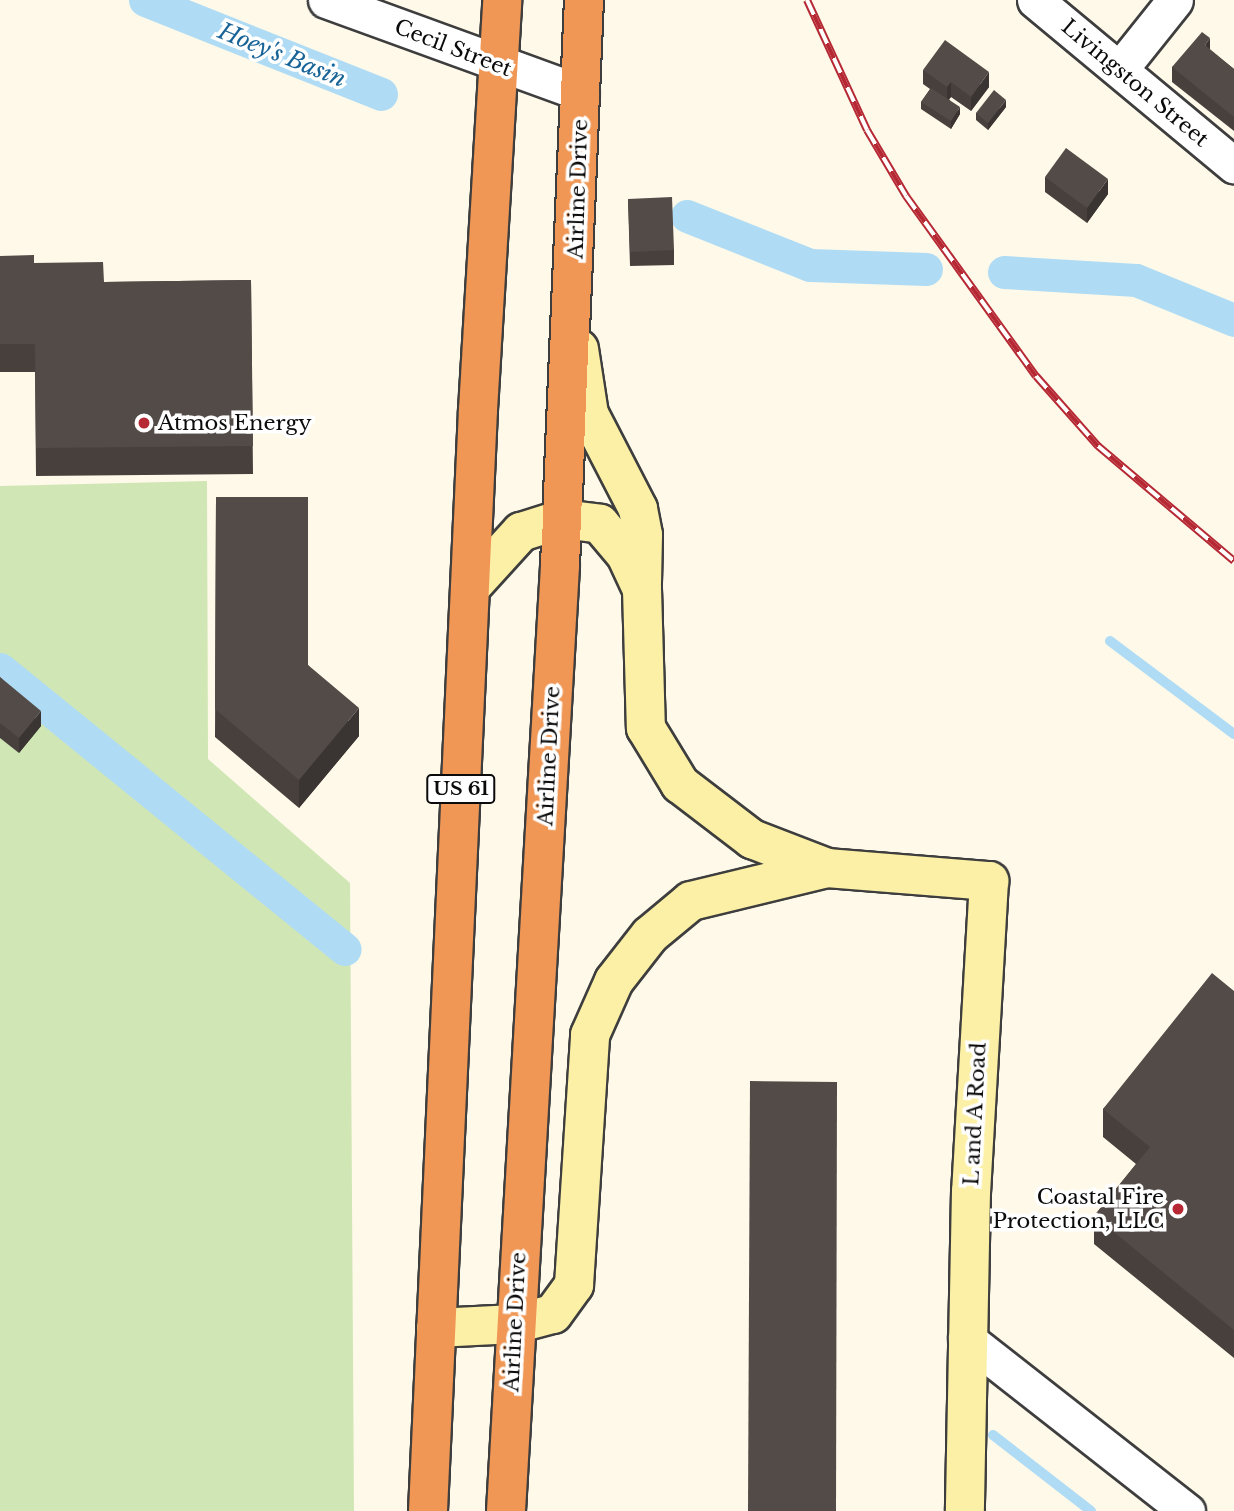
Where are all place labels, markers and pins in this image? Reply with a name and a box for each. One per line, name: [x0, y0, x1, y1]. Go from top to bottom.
place label: Atmos Energy: [158, 410, 312, 436]
marker: Atmos Energy: [136, 415, 152, 431]
place label: Coastal Fire Protection, LLC: [992, 1184, 1164, 1234]
marker: Coastal Fire Protection, LLC: [1170, 1201, 1186, 1217]

